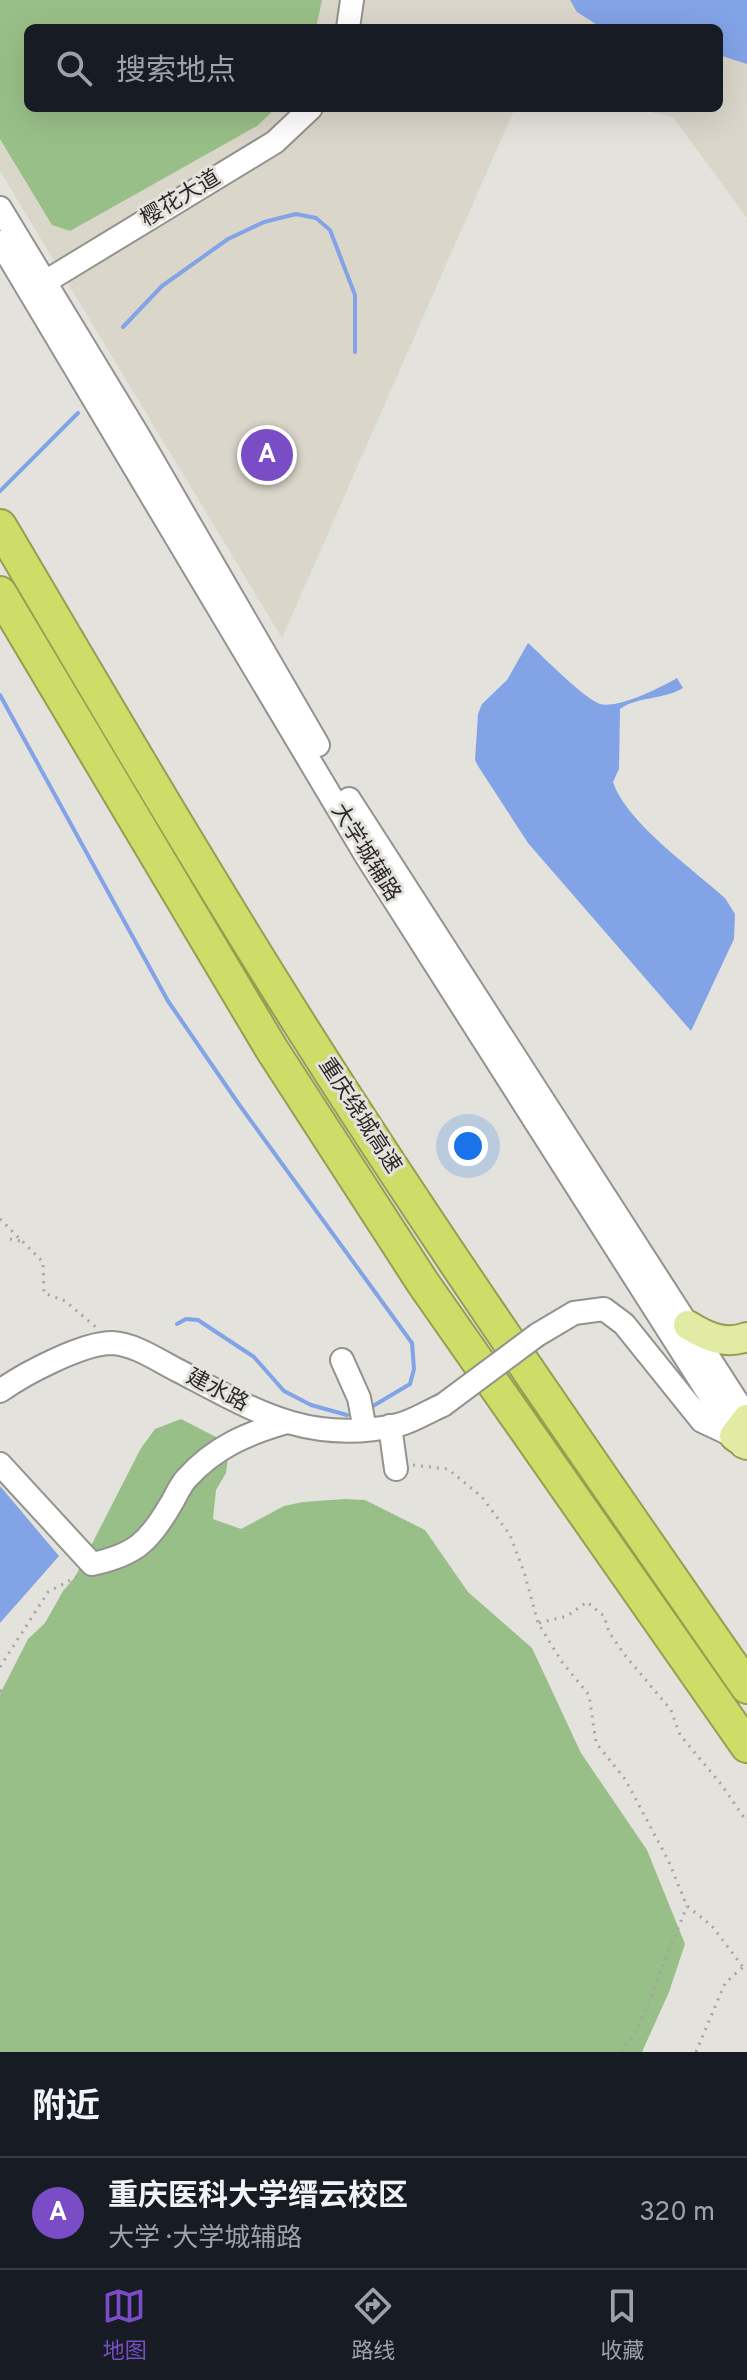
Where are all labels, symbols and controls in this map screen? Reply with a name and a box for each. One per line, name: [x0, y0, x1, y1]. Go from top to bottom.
search box: [24, 24, 723, 112]
icon: search: [52, 46, 96, 90]
text: 搜索地点: [116, 54, 236, 91]
street label: 樱花大道: [136, 165, 226, 233]
pin: A: [241, 425, 293, 485]
street label: 大学城辅路: [324, 799, 406, 907]
street label: 重庆绕城高速: [312, 1053, 406, 1179]
your location: [448, 1126, 488, 1166]
street label: 建水路: [181, 1364, 253, 1418]
text: 附近: [32, 2087, 100, 2130]
text: 重庆医科大学缙云校区: [108, 2179, 408, 2216]
text: A: [49, 2197, 67, 2230]
text: 320 m: [639, 2197, 715, 2230]
text: 大学 · 大学城辅路: [108, 2223, 302, 2256]
tab: 地图: [102, 2284, 147, 2366]
tab: 路线: [351, 2284, 396, 2366]
tab: 收藏: [600, 2284, 645, 2366]

